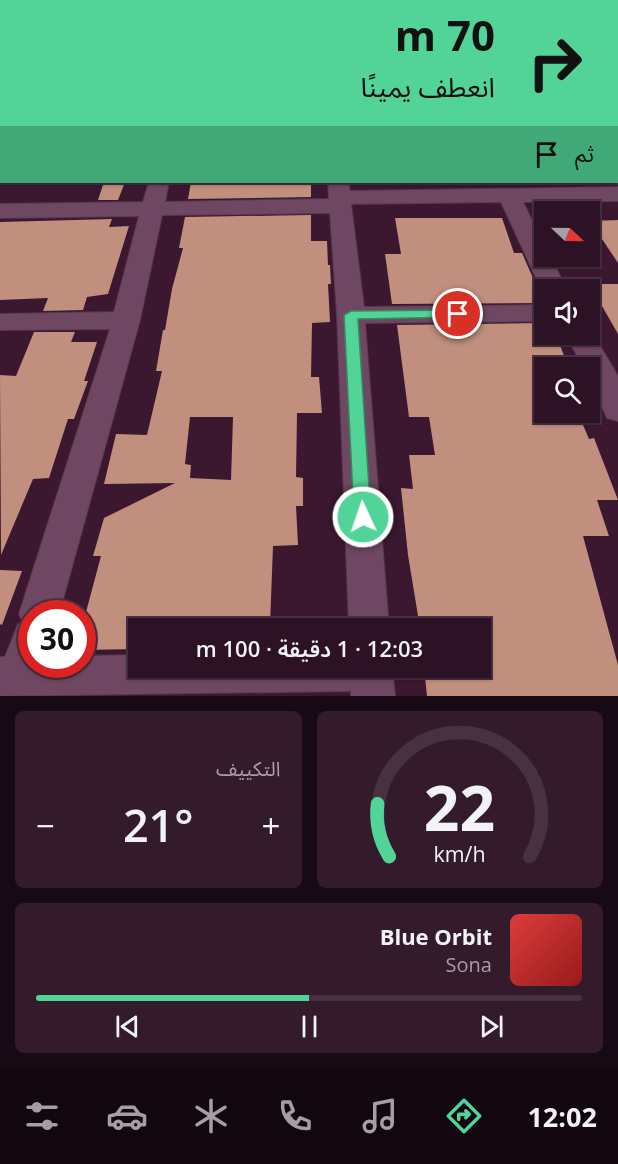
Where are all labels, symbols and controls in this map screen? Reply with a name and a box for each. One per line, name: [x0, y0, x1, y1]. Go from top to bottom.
text: 70 m: [395, 6, 495, 63]
icon: right: [516, 24, 594, 102]
text: انعطف يمينًا: [361, 68, 495, 105]
icon: arrive: [530, 138, 563, 171]
text: ثم: [575, 138, 594, 168]
north arrow: [534, 201, 600, 267]
map controls: [534, 201, 600, 423]
button: sound: [534, 279, 600, 345]
pin: [432, 288, 483, 339]
icon: arrive: [441, 297, 474, 330]
button: search: [534, 357, 600, 423]
position arrow: [331, 485, 395, 549]
speed limit sign: 30: [18, 600, 96, 678]
text: 12:03 · 1 دقيقة · 100 m: [196, 633, 423, 663]
text: التكييف: [216, 755, 281, 782]
text: 22: [424, 764, 495, 849]
text: 21°: [123, 794, 194, 855]
text: −: [36, 803, 55, 848]
text: +: [262, 803, 280, 848]
text: km/h: [434, 839, 486, 868]
text: Blue Orbit: [380, 921, 492, 951]
text: Sona: [446, 951, 492, 978]
icon: previous: [111, 1010, 144, 1043]
icon: pause: [293, 1010, 326, 1043]
icon: next: [475, 1010, 508, 1043]
icon: filters: [21, 1095, 63, 1137]
icon: car: [106, 1095, 148, 1137]
icon: climate: [190, 1095, 232, 1137]
icon: phone: [274, 1095, 316, 1137]
icon: music: [359, 1095, 401, 1137]
icon: directions: [443, 1095, 485, 1137]
text: 12:02: [527, 1098, 597, 1135]

